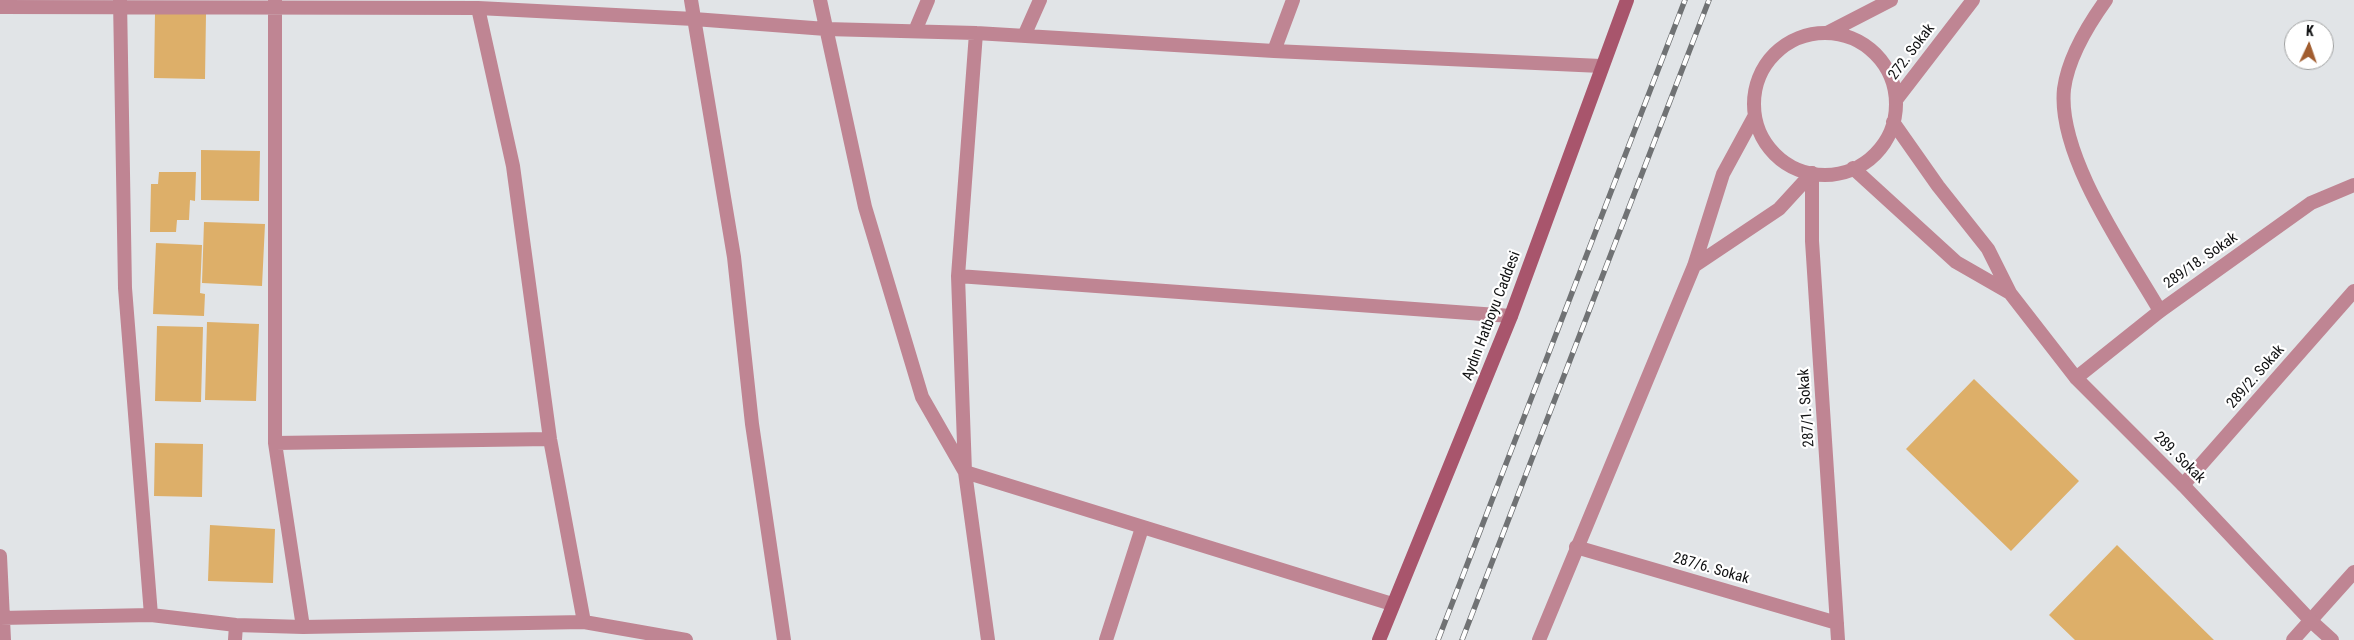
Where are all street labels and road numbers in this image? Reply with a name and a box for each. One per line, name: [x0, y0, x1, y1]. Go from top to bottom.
street label: 272. Sokak: [1885, 20, 1939, 84]
street label: 289/18. Sokak: [2161, 229, 2241, 293]
street label: Aydın Hatboyu Caddesi: [1459, 249, 1525, 383]
street label: 289/2. Sokak: [2223, 341, 2289, 413]
street label: 287/1. Sokak: [1795, 368, 1819, 448]
street label: 289. Sokak: [2149, 428, 2209, 488]
street label: 287/6. Sokak: [1671, 550, 1751, 588]

